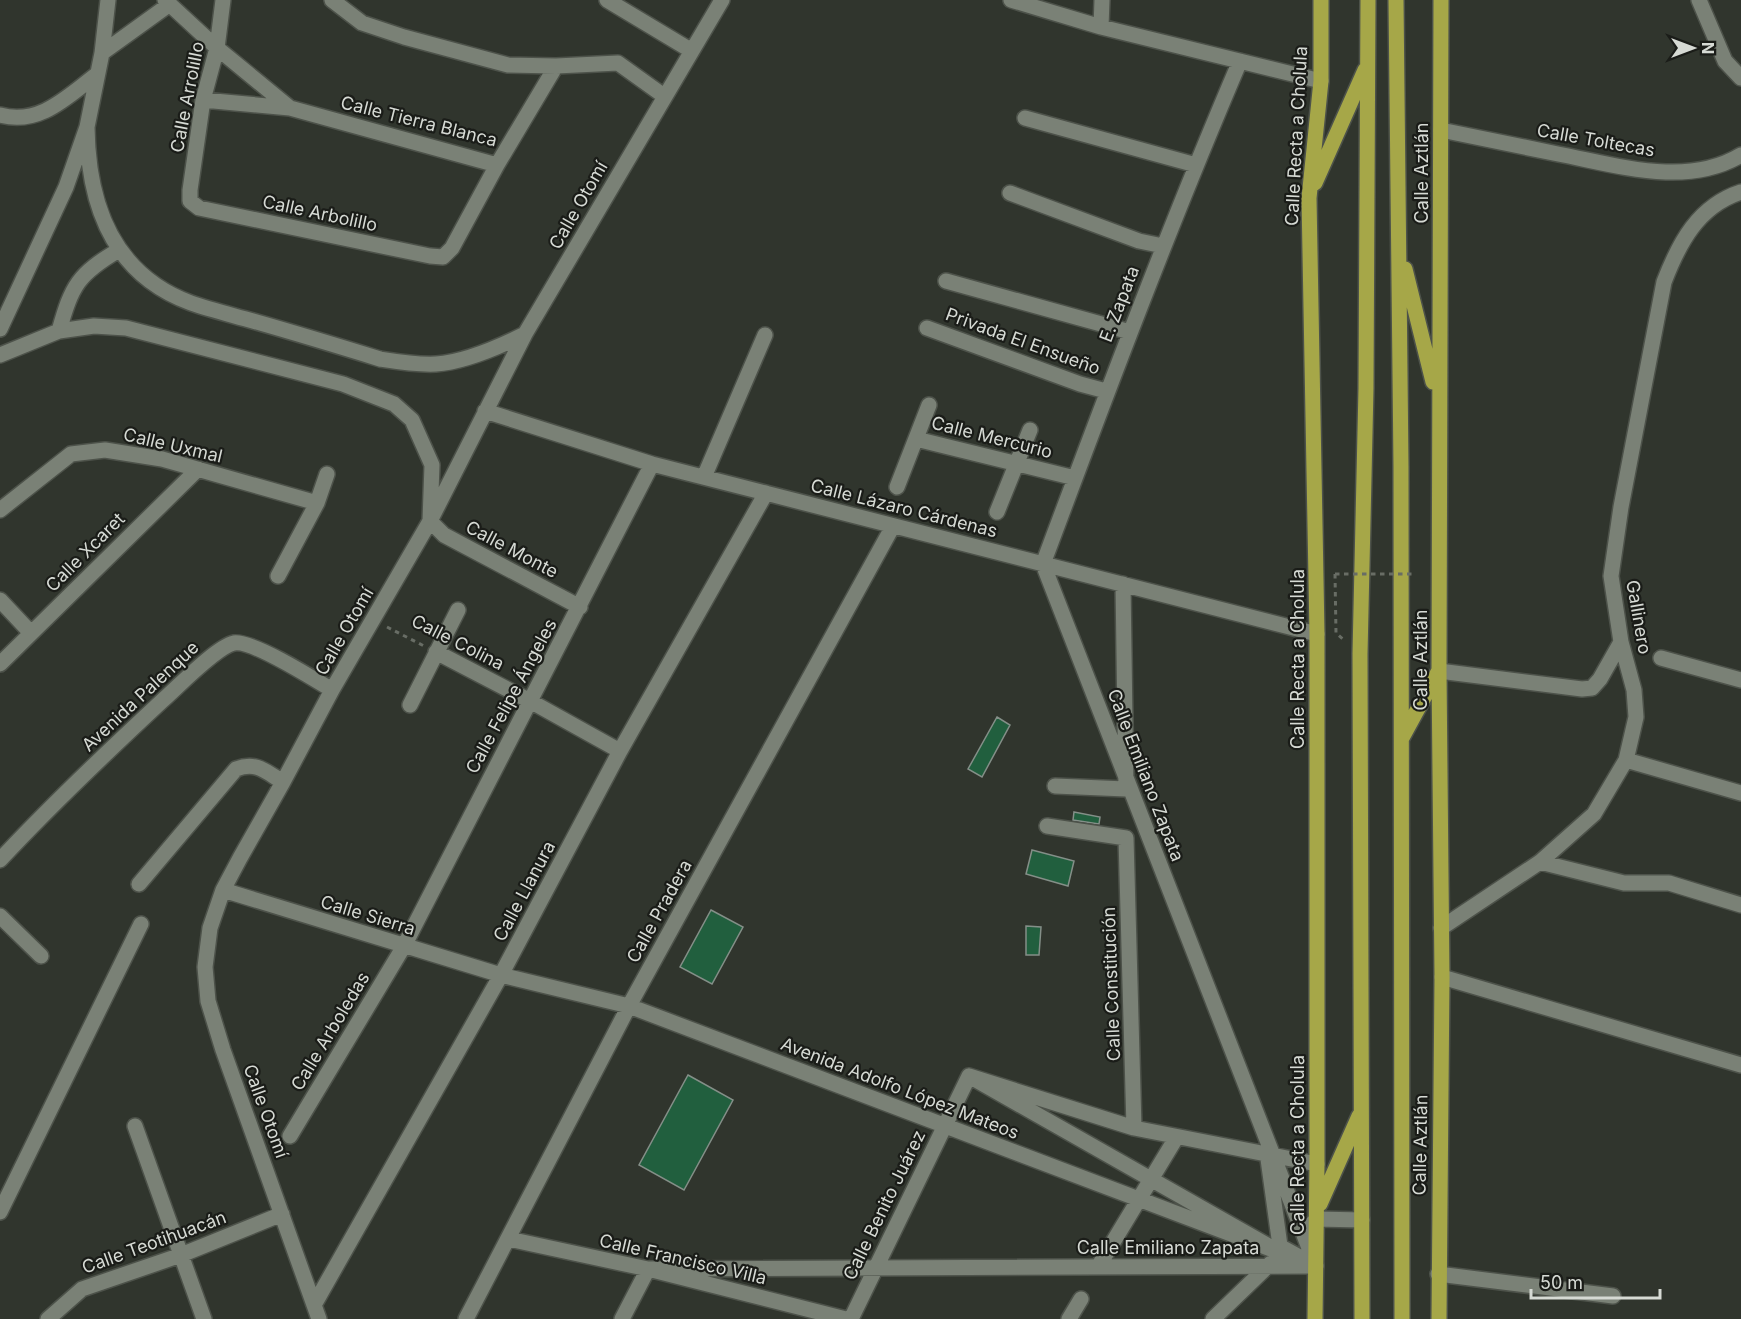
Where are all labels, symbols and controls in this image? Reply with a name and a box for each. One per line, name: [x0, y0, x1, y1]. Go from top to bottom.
north arrow: [1663, 18, 1723, 78]
street label: Calle Arrolillo: [166, 40, 208, 154]
text: N: [1698, 42, 1718, 54]
street label: Calle Recta a Cholula: [1281, 46, 1311, 226]
street label: Calle Tierra Blanca: [339, 91, 499, 151]
street label: Calle Toltecas: [1535, 119, 1657, 161]
street label: Calle Aztlán: [1411, 123, 1432, 223]
street label: Calle Otomí: [544, 157, 612, 253]
street label: Calle Arbolillo: [261, 191, 379, 235]
street label: E. Zapata: [1095, 263, 1143, 345]
street label: Privada El Ensueño: [943, 303, 1103, 379]
street label: Calle Mercurio: [929, 412, 1055, 462]
street label: Calle Uxmal: [121, 423, 225, 467]
street label: Calle Lázaro Cárdenas: [808, 475, 1000, 541]
street label: Calle Xcaret: [41, 508, 129, 596]
street label: Calle Monte: [462, 516, 562, 582]
street label: Calle Recta a Cholula: [1287, 569, 1308, 749]
street label: Gallinero: [1622, 578, 1656, 656]
street label: Calle Otomí: [310, 583, 378, 679]
street label: Calle Colina: [408, 610, 508, 674]
street label: Calle Aztlán: [1410, 610, 1431, 710]
street label: Calle Felipe Ángeles: [460, 615, 561, 777]
street label: Avenida Palenque: [77, 637, 203, 755]
street label: Calle Emiliano Zapata: [1103, 686, 1189, 864]
street label: Calle Llanura: [489, 837, 559, 945]
street label: Calle Pradera: [622, 856, 696, 966]
street label: Calle Sierra: [318, 891, 418, 939]
street label: Calle Constitución: [1098, 906, 1124, 1062]
street label: Calle Arboledas: [286, 968, 374, 1094]
street label: Avenida Adolfo López Mateos: [778, 1033, 1022, 1143]
street label: Calle Recta a Cholula: [1287, 1055, 1308, 1235]
street label: Calle Otomí: [239, 1061, 293, 1161]
street label: Calle Aztlán: [1409, 1094, 1431, 1196]
street label: Calle Benito Juárez: [839, 1127, 929, 1283]
street label: Calle Teotihuacán: [79, 1206, 229, 1278]
street label: Calle Francisco Villa: [597, 1230, 769, 1288]
street label: Calle Emiliano Zapata: [1077, 1237, 1259, 1258]
scale bar: [1531, 1262, 1660, 1300]
text: 50 m: [1540, 1272, 1583, 1293]

